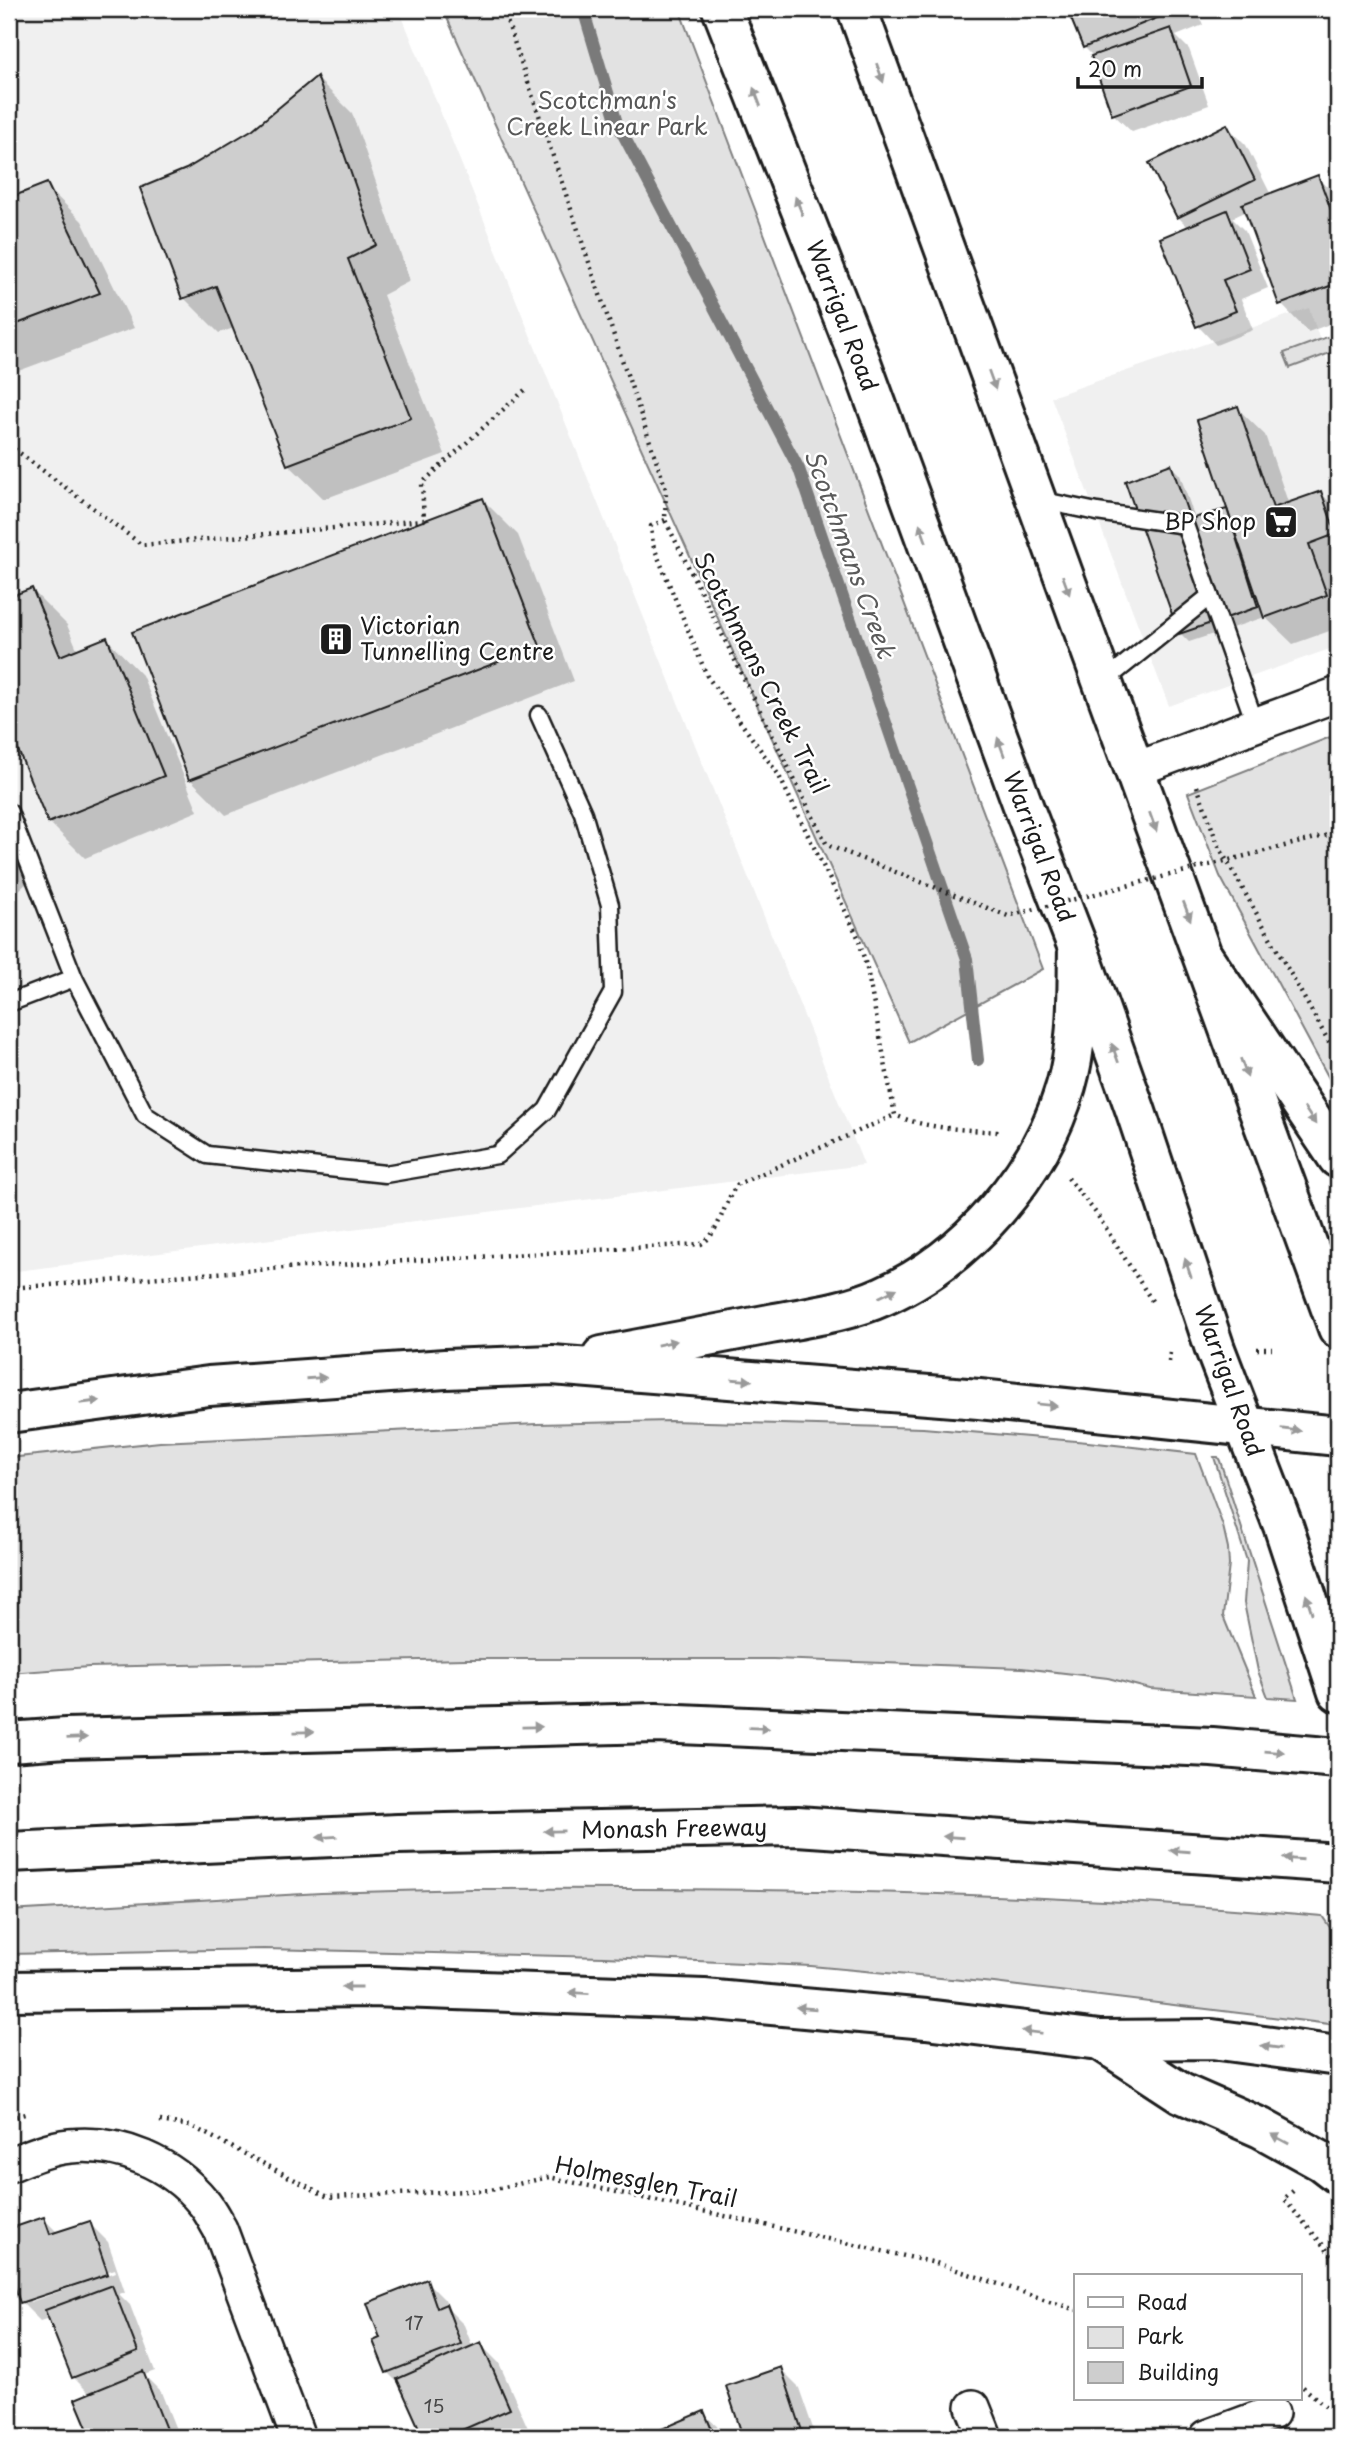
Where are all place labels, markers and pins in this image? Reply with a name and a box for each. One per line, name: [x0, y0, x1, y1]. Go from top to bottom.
place label: BP Shop: [1164, 503, 1256, 538]
supermarket icon: BP Shop: [1262, 503, 1300, 541]
place label: Victorian Tunnelling Centre: [360, 607, 554, 668]
building icon: Victorian Tunnelling Centre: [317, 620, 355, 658]

